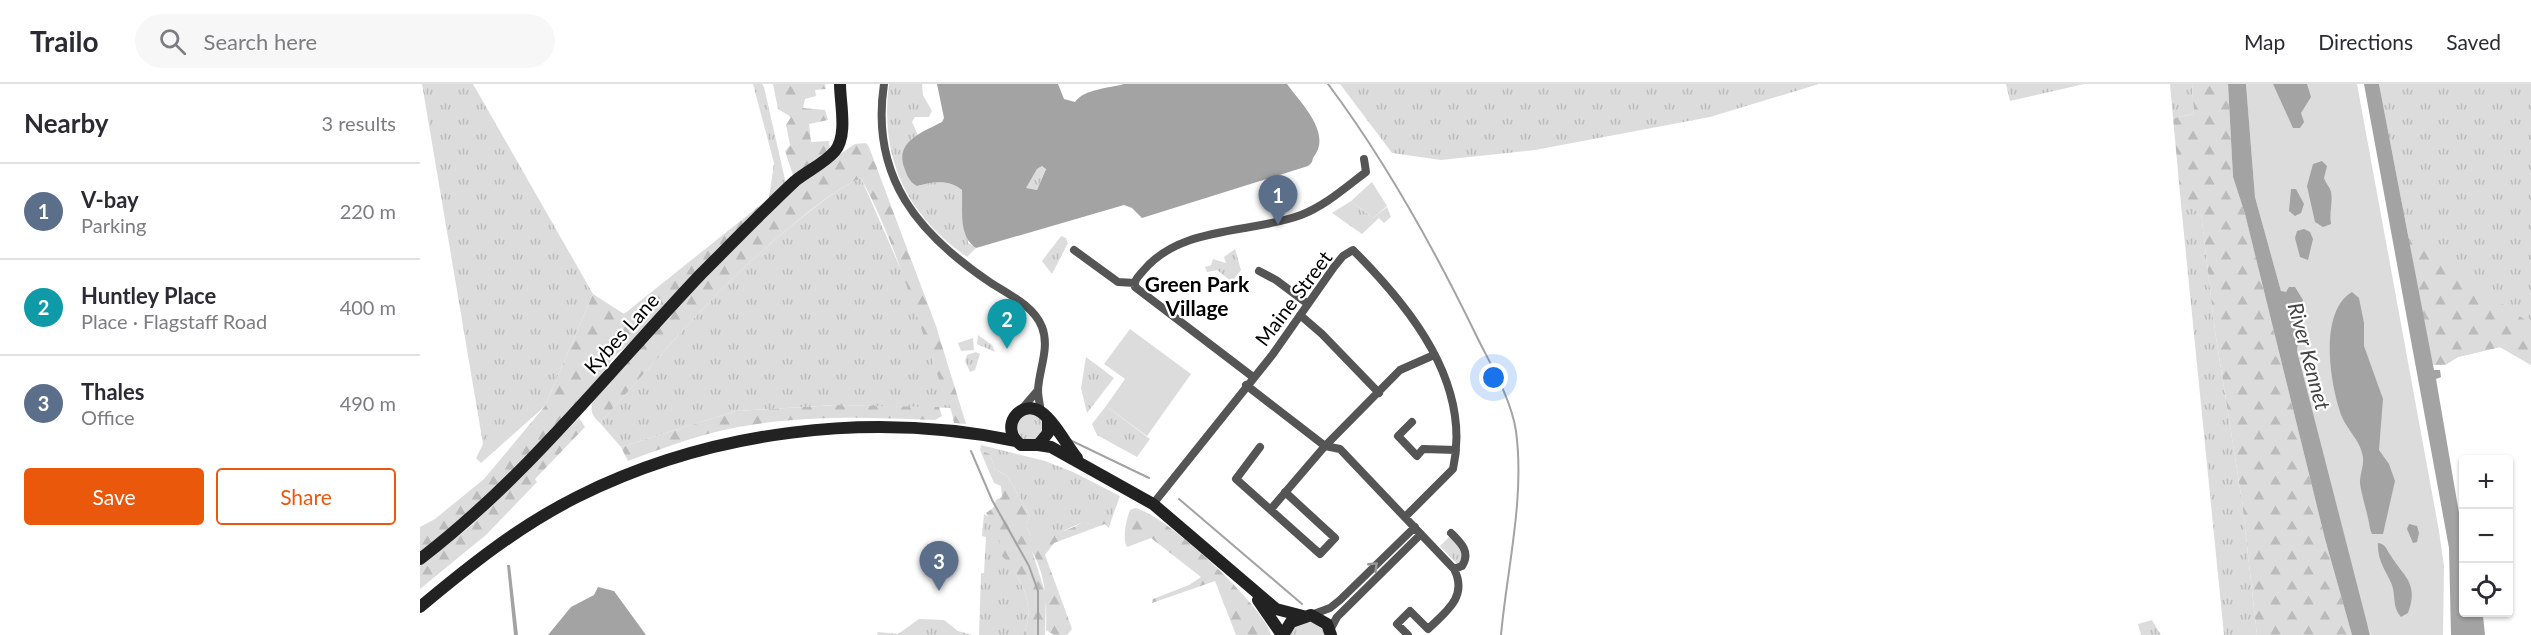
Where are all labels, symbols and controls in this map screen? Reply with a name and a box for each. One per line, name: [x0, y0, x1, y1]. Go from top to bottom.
search box: [135, 14, 555, 68]
text: Trailo: [30, 24, 99, 58]
icon: search: [156, 25, 189, 58]
text: Search here: [204, 28, 317, 55]
text: Map: [2244, 29, 2285, 54]
text: Directions: [2318, 29, 2413, 54]
text: Saved: [2446, 29, 2501, 54]
text: Nearby: [24, 107, 109, 139]
text: 3 results: [321, 111, 396, 135]
pin: 1: [1258, 176, 1298, 225]
text: V-bay: [81, 186, 139, 213]
text: 1: [38, 199, 49, 223]
text: 220 m: [340, 199, 396, 223]
text: Parking: [81, 213, 146, 237]
street label: Maine Street: [1250, 246, 1336, 350]
district label: Green Park Village: [1145, 271, 1250, 320]
text: Huntley Place: [81, 282, 216, 309]
street label: Kybes Lane: [579, 288, 663, 378]
text: 2: [38, 295, 49, 319]
text: 400 m: [340, 295, 396, 319]
water label: River Kennet: [2284, 299, 2337, 413]
pin: 2: [988, 300, 1026, 349]
text: Place · Flagstaff Road: [81, 309, 267, 333]
your location: [1479, 363, 1508, 392]
text: Thales: [81, 378, 144, 405]
text: 3: [38, 391, 49, 415]
text: 490 m: [340, 391, 396, 415]
text: Office: [81, 405, 135, 429]
map controls: [2459, 455, 2513, 617]
button: +: [2459, 455, 2513, 509]
button: Save: [24, 468, 204, 525]
button: Share: [216, 468, 396, 525]
button: −: [2459, 509, 2513, 563]
pin: 3: [920, 542, 958, 591]
one-way arrow: [1368, 562, 1378, 573]
button: locate: [2459, 563, 2513, 617]

